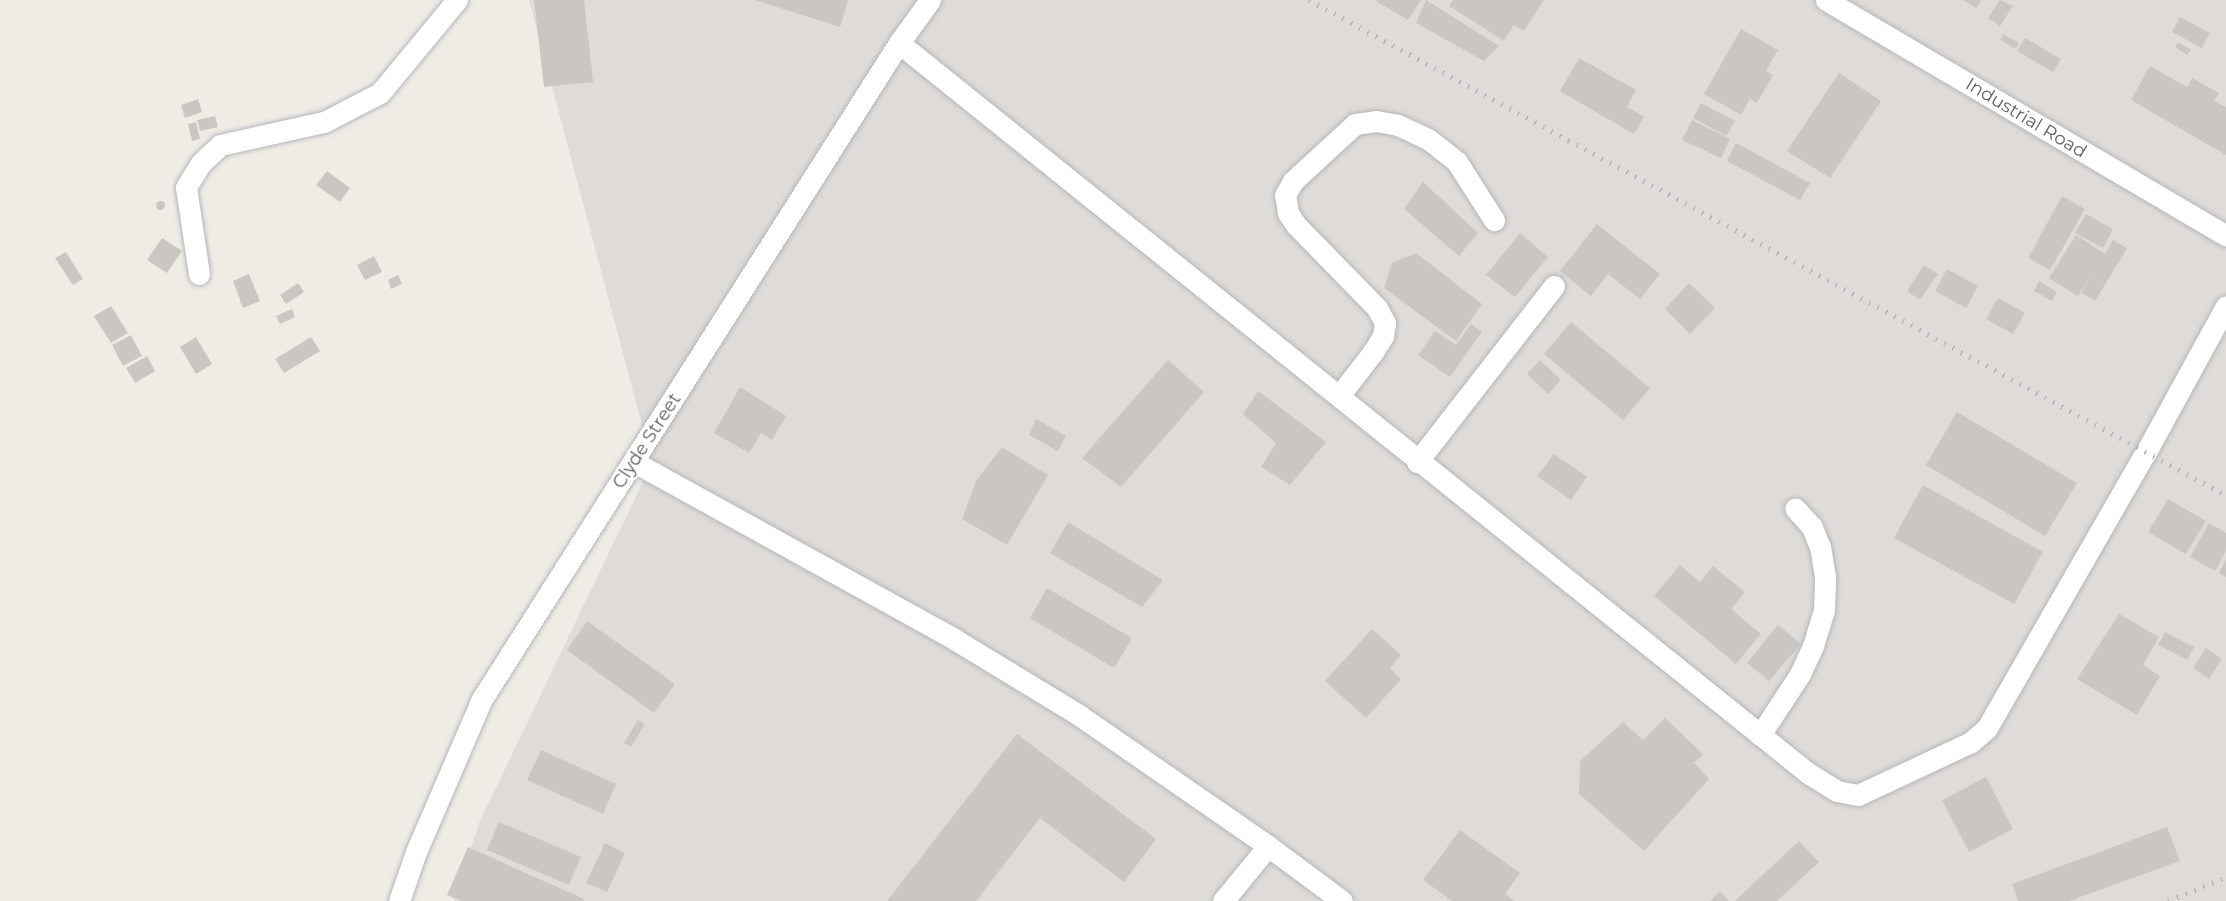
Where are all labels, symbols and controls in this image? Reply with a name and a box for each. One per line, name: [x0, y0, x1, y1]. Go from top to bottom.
street label: Industrial Road: [1962, 73, 2090, 163]
street label: Clyde Street: [608, 389, 686, 493]

